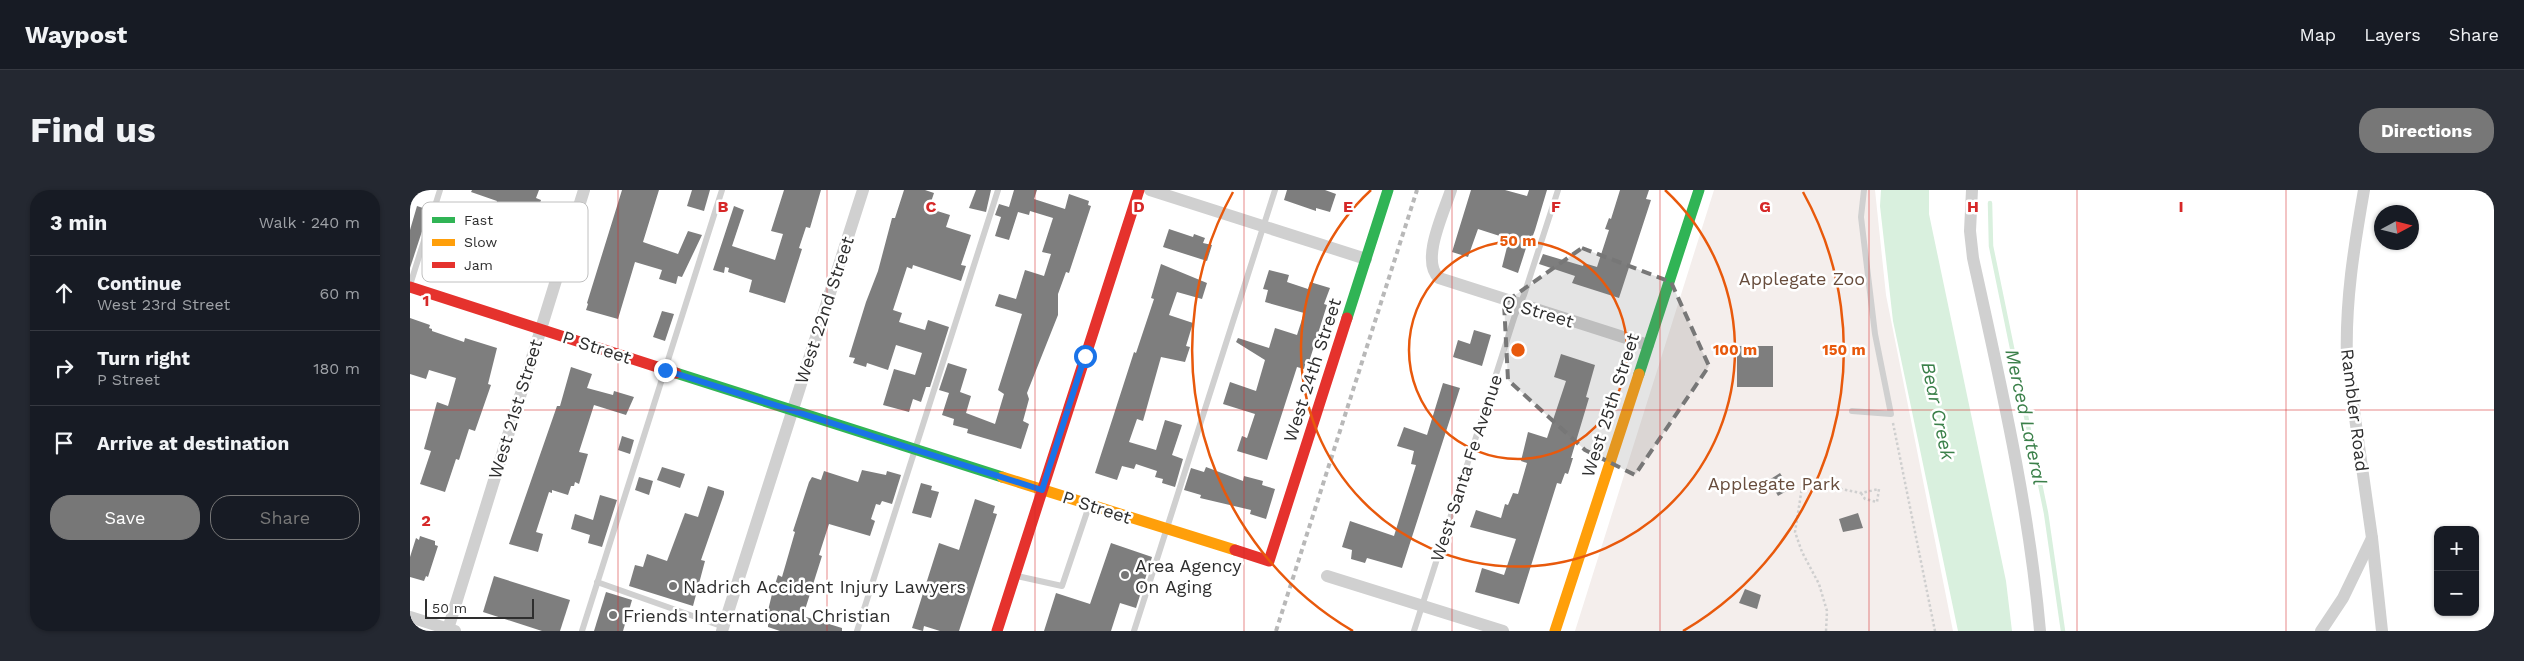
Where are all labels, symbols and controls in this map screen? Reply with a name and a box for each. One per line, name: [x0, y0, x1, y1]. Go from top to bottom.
text: Waypost: [25, 21, 127, 49]
text: Map: [2299, 24, 2336, 45]
text: Layers: [2364, 24, 2421, 45]
text: Share: [2449, 24, 2499, 45]
button: Directions: [2359, 108, 2494, 153]
text: Find us: [30, 109, 156, 151]
text: B: [718, 197, 729, 216]
text: C: [926, 197, 937, 216]
text: D: [1133, 197, 1145, 216]
text: E: [1343, 197, 1353, 216]
text: F: [1551, 197, 1561, 216]
text: G: [1759, 197, 1771, 216]
text: H: [1967, 197, 1979, 216]
text: I: [2178, 197, 2184, 216]
legend: [422, 202, 588, 282]
north arrow: [2374, 205, 2419, 250]
text: 3 min: [50, 210, 107, 235]
text: Fast: [464, 212, 493, 228]
text: Walk · 240 m: [259, 213, 360, 232]
text: 50 m: [1500, 232, 1536, 250]
street label: West 22nd Street: [790, 233, 858, 386]
text: Slow: [464, 234, 497, 250]
text: Jam: [464, 257, 493, 273]
park label: Applegate Zoo: [1739, 268, 1865, 289]
text: Continue: [97, 272, 181, 295]
icon: ahead: [50, 279, 78, 307]
text: 60 m: [320, 284, 360, 303]
street label: Q Street: [1500, 290, 1577, 332]
text: 1: [423, 291, 429, 310]
text: West 23rd Street: [97, 295, 230, 314]
street label: West 24th Street: [1279, 295, 1345, 445]
street label: P Street: [560, 326, 634, 368]
street label: West 25th Street: [1577, 330, 1643, 480]
street label: West 21st Street: [484, 336, 546, 481]
centre of rings: [1509, 341, 1527, 359]
text: 100 m: [1713, 341, 1757, 359]
text: 150 m: [1822, 341, 1866, 359]
route start: [1074, 345, 1097, 368]
text: Turn right: [97, 347, 190, 370]
water label: Merced Lateral: [2000, 347, 2052, 487]
street label: Rambler Road: [2337, 347, 2373, 473]
icon: right: [50, 354, 78, 382]
text: 180 m: [313, 359, 360, 378]
route end: [654, 359, 677, 382]
water label: Bear Creek: [1916, 360, 1960, 463]
text: P Street: [97, 370, 160, 389]
street label: West Santa Fe Avenue: [1426, 372, 1506, 564]
icon: arrive: [50, 429, 78, 457]
text: Arrive at destination: [97, 432, 289, 455]
park label: Applegate Park: [1708, 473, 1840, 494]
street label: P Street: [1060, 486, 1134, 528]
button: Save: [50, 495, 200, 540]
button: Share: [210, 495, 360, 540]
text: 2: [421, 511, 431, 530]
map controls: [2434, 526, 2479, 616]
button: +: [2434, 526, 2479, 571]
place label: Area Agency On Aging: [1135, 555, 1242, 597]
marker: Area Agency On Aging: [1119, 569, 1131, 581]
button: −: [2434, 571, 2479, 616]
place label: Nadrich Accident Injury Lawyers: [683, 576, 966, 597]
marker: Nadrich Accident Injury Lawyers: [667, 580, 679, 592]
scale bar: [425, 596, 534, 619]
text: 50 m: [432, 600, 467, 616]
place label: Friends International Christian: [623, 605, 891, 626]
marker: Friends International Christian: [607, 609, 619, 621]

